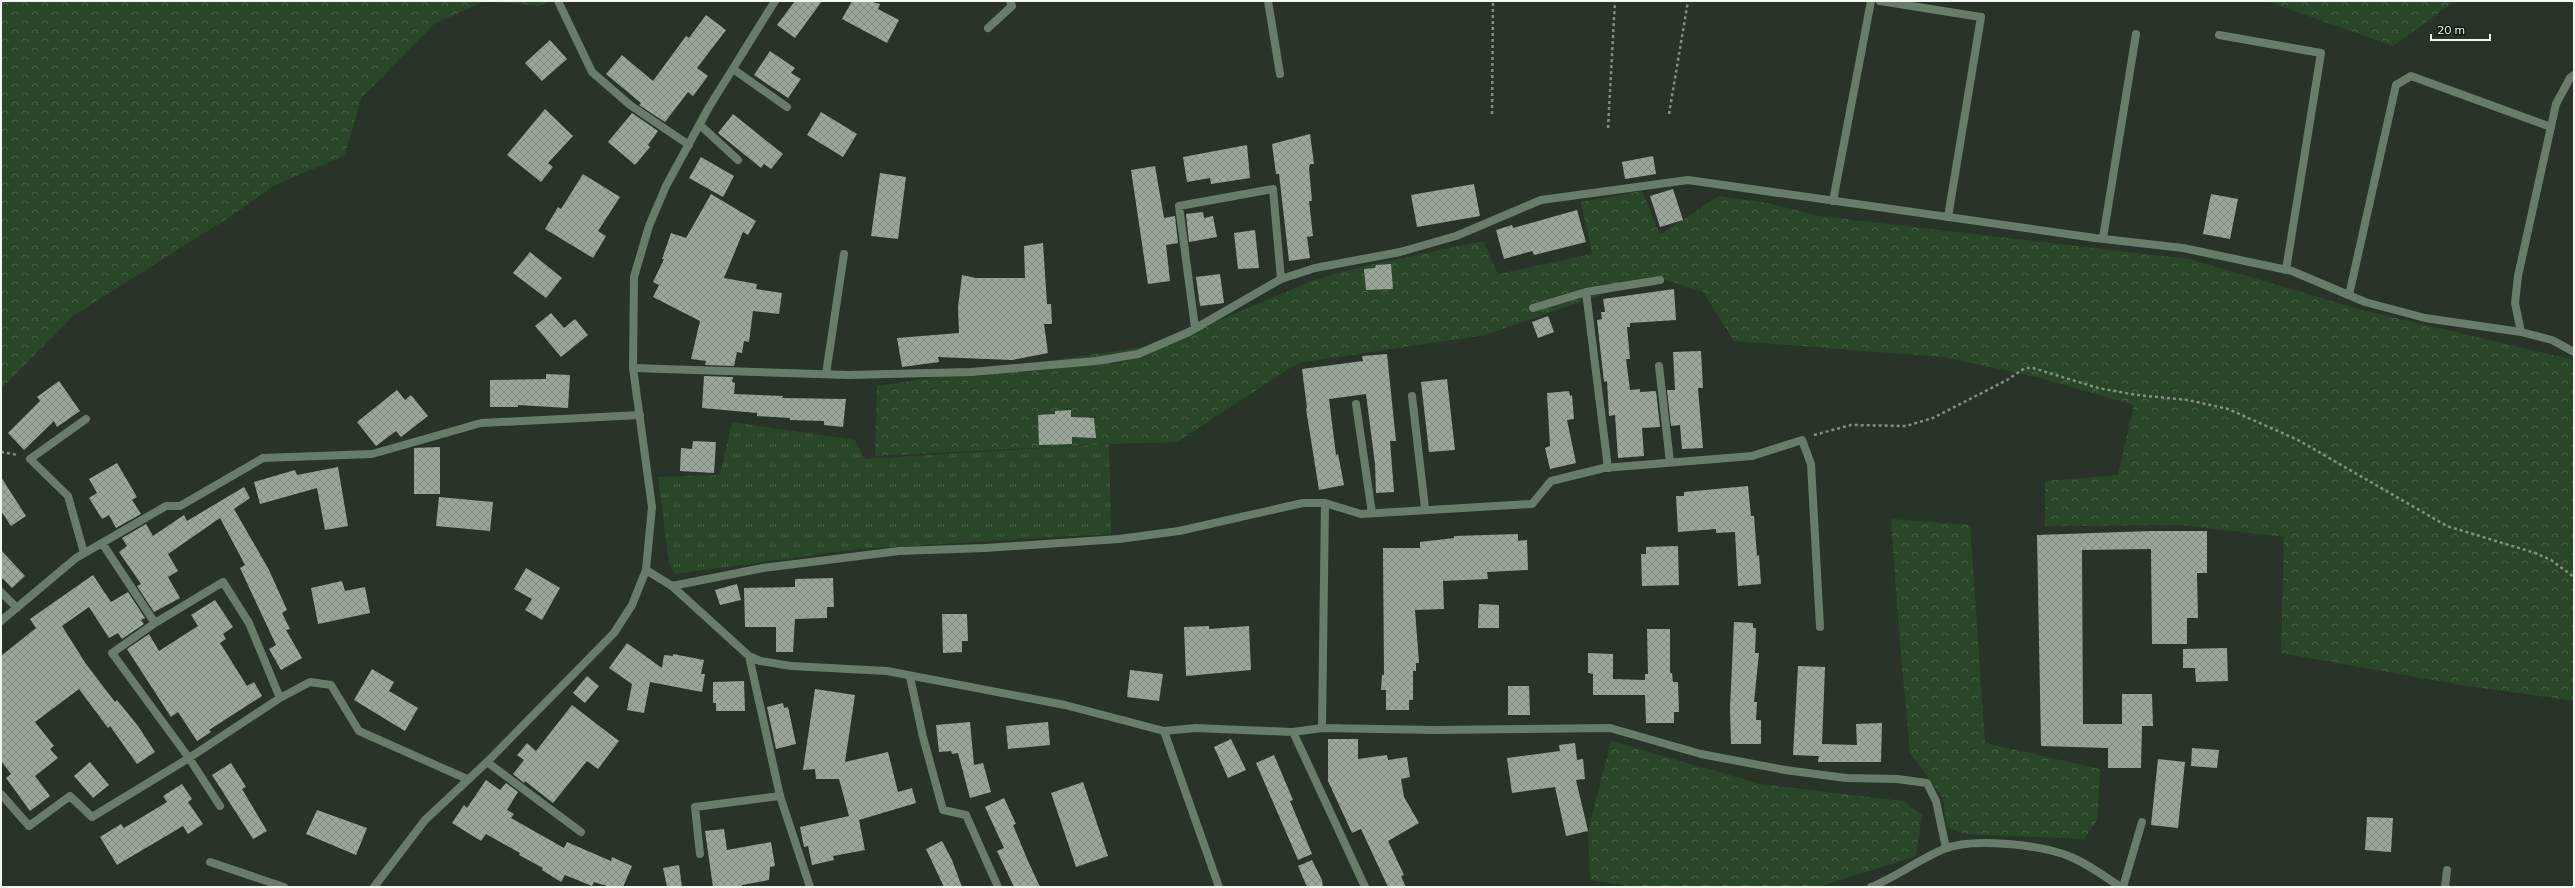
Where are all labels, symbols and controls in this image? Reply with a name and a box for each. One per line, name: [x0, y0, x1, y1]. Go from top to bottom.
scale bar: [2431, 16, 2490, 42]
text: 20 m: [2437, 22, 2465, 37]

